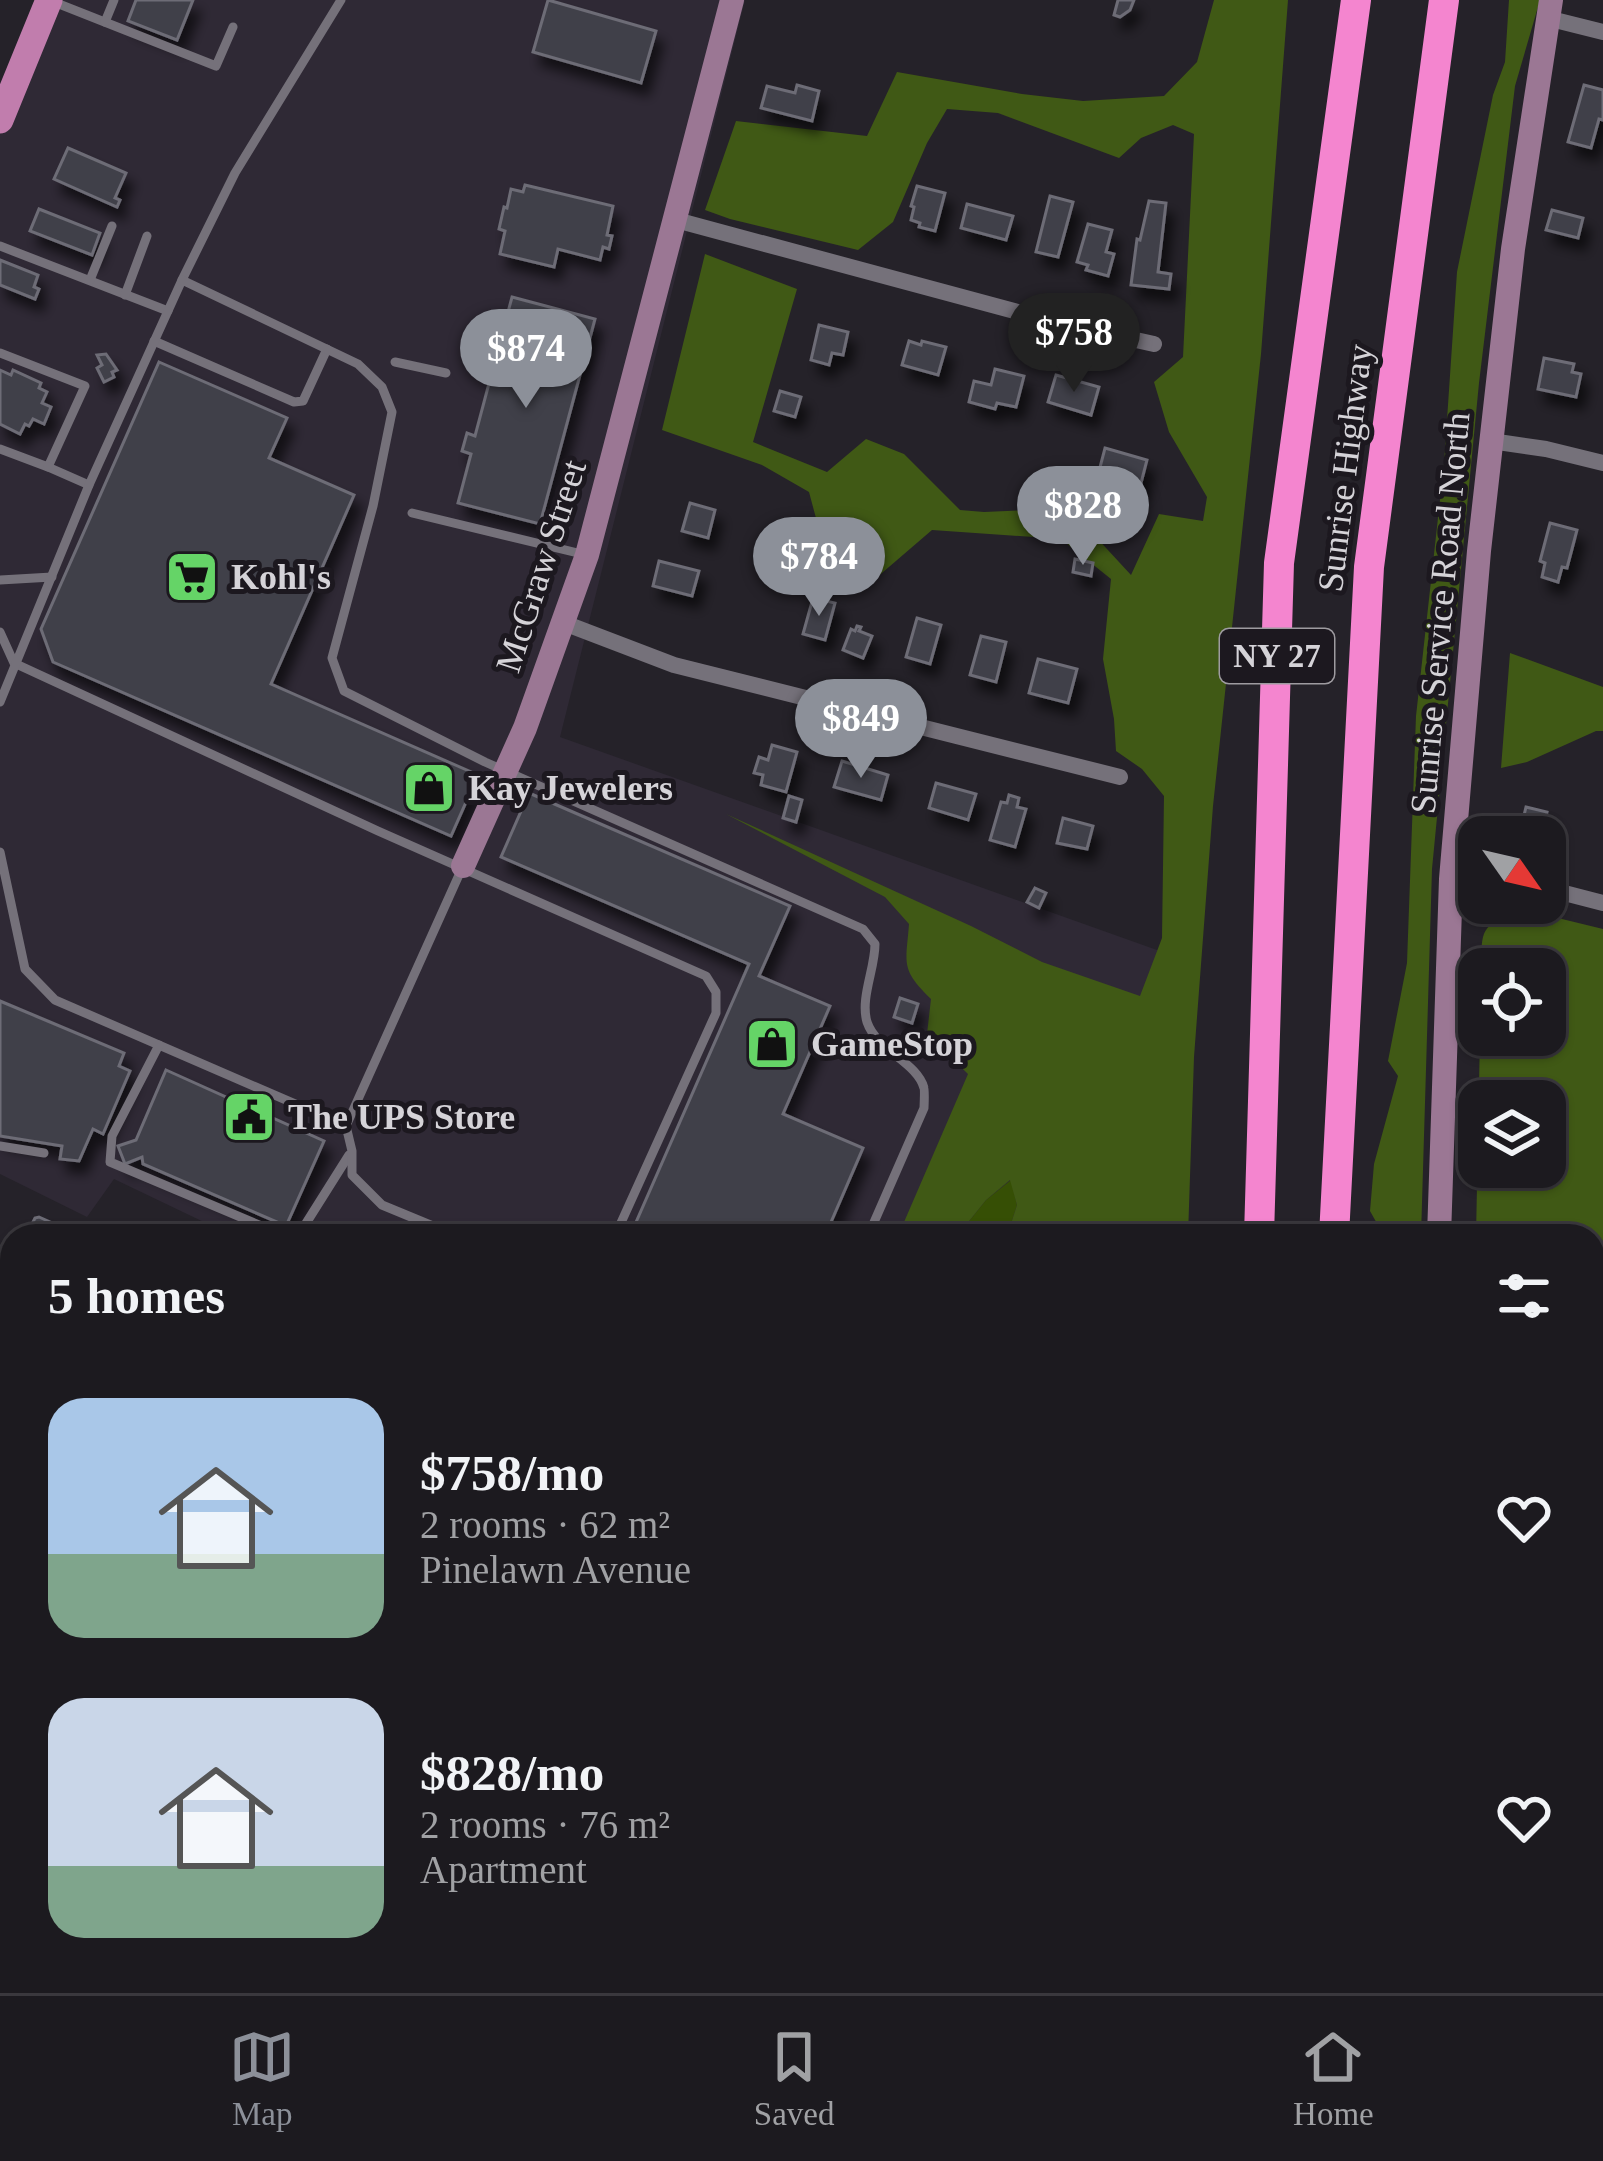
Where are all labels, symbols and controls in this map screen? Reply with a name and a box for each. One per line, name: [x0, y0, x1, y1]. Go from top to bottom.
pin: $758: [1003, 293, 1145, 395]
pin: $874: [455, 309, 597, 411]
text: $758: [1035, 310, 1113, 353]
text: $874: [487, 326, 565, 369]
street label: Sunrise Highway: [1310, 342, 1380, 594]
street label: Sunrise Service Road North: [1403, 411, 1477, 815]
street label: McGraw Street: [488, 455, 594, 677]
pin: $828: [1012, 466, 1154, 568]
text: $828: [1044, 483, 1122, 526]
pin: $784: [748, 517, 890, 619]
text: $784: [780, 534, 858, 577]
supermarket icon: Kohl's: [164, 549, 220, 605]
place label: Kohl's: [231, 557, 331, 597]
road number: NY 27: [1220, 629, 1334, 683]
pin: $849: [790, 679, 932, 781]
text: $849: [822, 696, 900, 739]
shop icon: Kay Jewelers: [401, 760, 457, 816]
place label: Kay Jewelers: [468, 768, 673, 808]
north arrow: [1458, 816, 1566, 924]
map controls: [1458, 816, 1566, 1188]
button: locate: [1458, 948, 1566, 1056]
shop icon: GameStop: [744, 1016, 800, 1072]
place label: GameStop: [811, 1024, 973, 1064]
button: layers: [1458, 1080, 1566, 1188]
public building icon: The UPS Store: [221, 1089, 277, 1145]
place label: The UPS Store: [288, 1097, 515, 1137]
icon: filters: [1491, 1263, 1557, 1329]
text: 5 homes: [48, 1268, 225, 1324]
text: $758/mo: [420, 1445, 604, 1501]
icon: home: [144, 1446, 288, 1590]
icon: heart: [1491, 1485, 1557, 1551]
text: 2 rooms · 62 m²: [420, 1503, 670, 1546]
text: Pinelawn Avenue: [420, 1548, 691, 1591]
text: $828/mo: [420, 1745, 604, 1801]
icon: home: [144, 1746, 288, 1890]
icon: heart: [1491, 1785, 1557, 1851]
text: 2 rooms · 76 m²: [420, 1803, 670, 1846]
text: Apartment: [420, 1848, 587, 1891]
tab: Map: [229, 2024, 295, 2133]
tab: Saved: [754, 2024, 835, 2133]
tab: Home: [1293, 2024, 1374, 2133]

